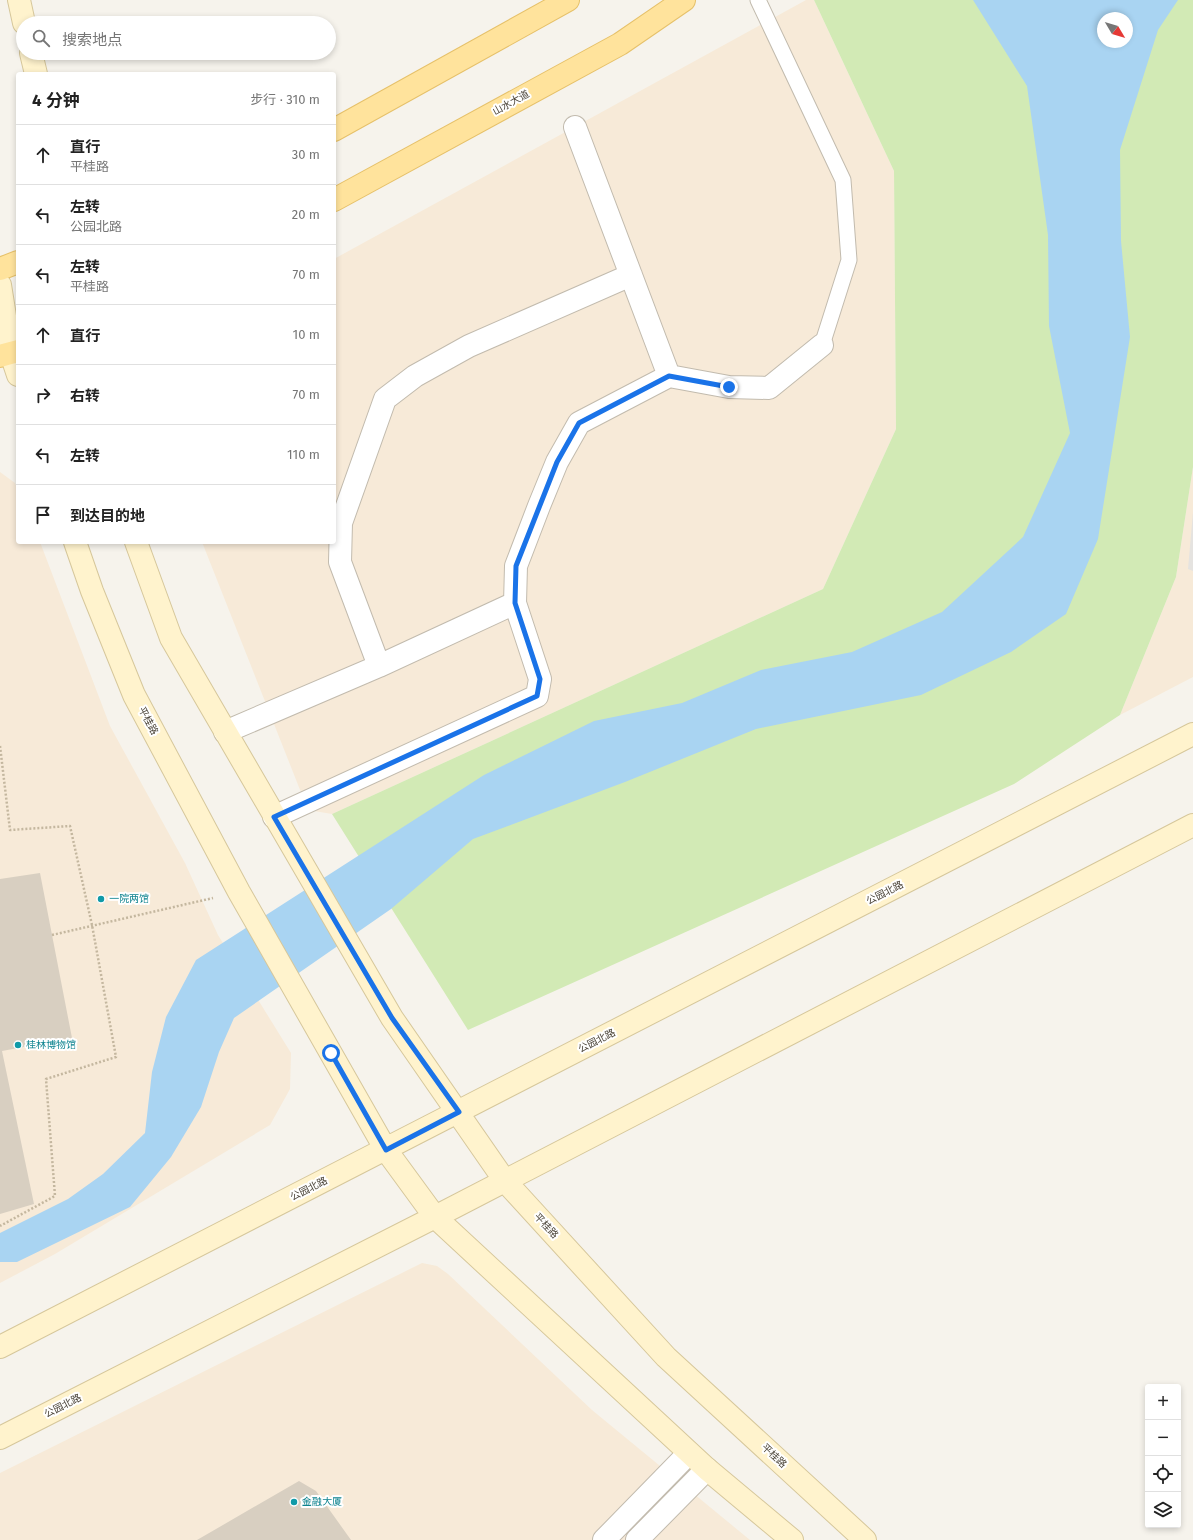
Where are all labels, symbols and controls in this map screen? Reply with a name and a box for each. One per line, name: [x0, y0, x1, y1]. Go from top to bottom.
north arrow: [1097, 12, 1133, 48]
search box: [16, 16, 336, 60]
icon: search: [30, 27, 52, 49]
text: 搜索地点: [62, 31, 122, 49]
street label: 山水大道: [491, 88, 531, 118]
text: 4 分钟: [32, 90, 80, 111]
text: 步行 · 310 m: [250, 92, 320, 107]
text: 直行: [70, 138, 100, 156]
icon: ahead: [32, 144, 54, 166]
text: 30 m: [292, 147, 320, 162]
text: 平桂路: [70, 159, 109, 174]
text: 左转: [70, 198, 100, 216]
icon: left: [32, 204, 54, 226]
text: 20 m: [292, 207, 320, 222]
text: 公园北路: [70, 219, 122, 234]
text: 左转: [70, 258, 100, 276]
icon: left: [32, 264, 54, 286]
text: 70 m: [293, 267, 320, 282]
text: 平桂路: [70, 279, 109, 294]
icon: ahead: [32, 324, 54, 346]
text: 直行: [70, 327, 100, 345]
text: 10 m: [293, 327, 320, 342]
route end: [720, 378, 738, 396]
icon: right: [32, 384, 54, 406]
text: 右转: [70, 387, 100, 405]
text: 70 m: [293, 387, 320, 402]
icon: left: [32, 444, 54, 466]
text: 左转: [70, 447, 100, 465]
text: 110 m: [287, 447, 320, 462]
icon: arrive: [32, 504, 54, 526]
text: 到达目的地: [70, 507, 145, 525]
street label: 平桂路: [136, 705, 160, 737]
street label: 公园北路: [864, 879, 906, 907]
place label: 一院两馆: [109, 893, 149, 905]
marker: 一院两馆: [96, 894, 106, 904]
street label: 公园北路: [576, 1027, 618, 1055]
place label: 桂林博物馆: [26, 1039, 76, 1051]
marker: 桂林博物馆: [13, 1040, 23, 1050]
route start: [322, 1044, 340, 1062]
street label: 公园北路: [288, 1175, 330, 1203]
street label: 平桂路: [531, 1211, 561, 1241]
map controls: [1145, 1384, 1181, 1528]
button: +: [1145, 1384, 1181, 1420]
street label: 公园北路: [42, 1392, 84, 1420]
button: −: [1145, 1420, 1181, 1456]
street label: 平桂路: [759, 1441, 789, 1471]
button: locate: [1145, 1456, 1181, 1492]
button: layers: [1145, 1492, 1181, 1528]
place label: 金融大厦: [302, 1496, 342, 1508]
marker: 金融大厦: [289, 1497, 299, 1507]

